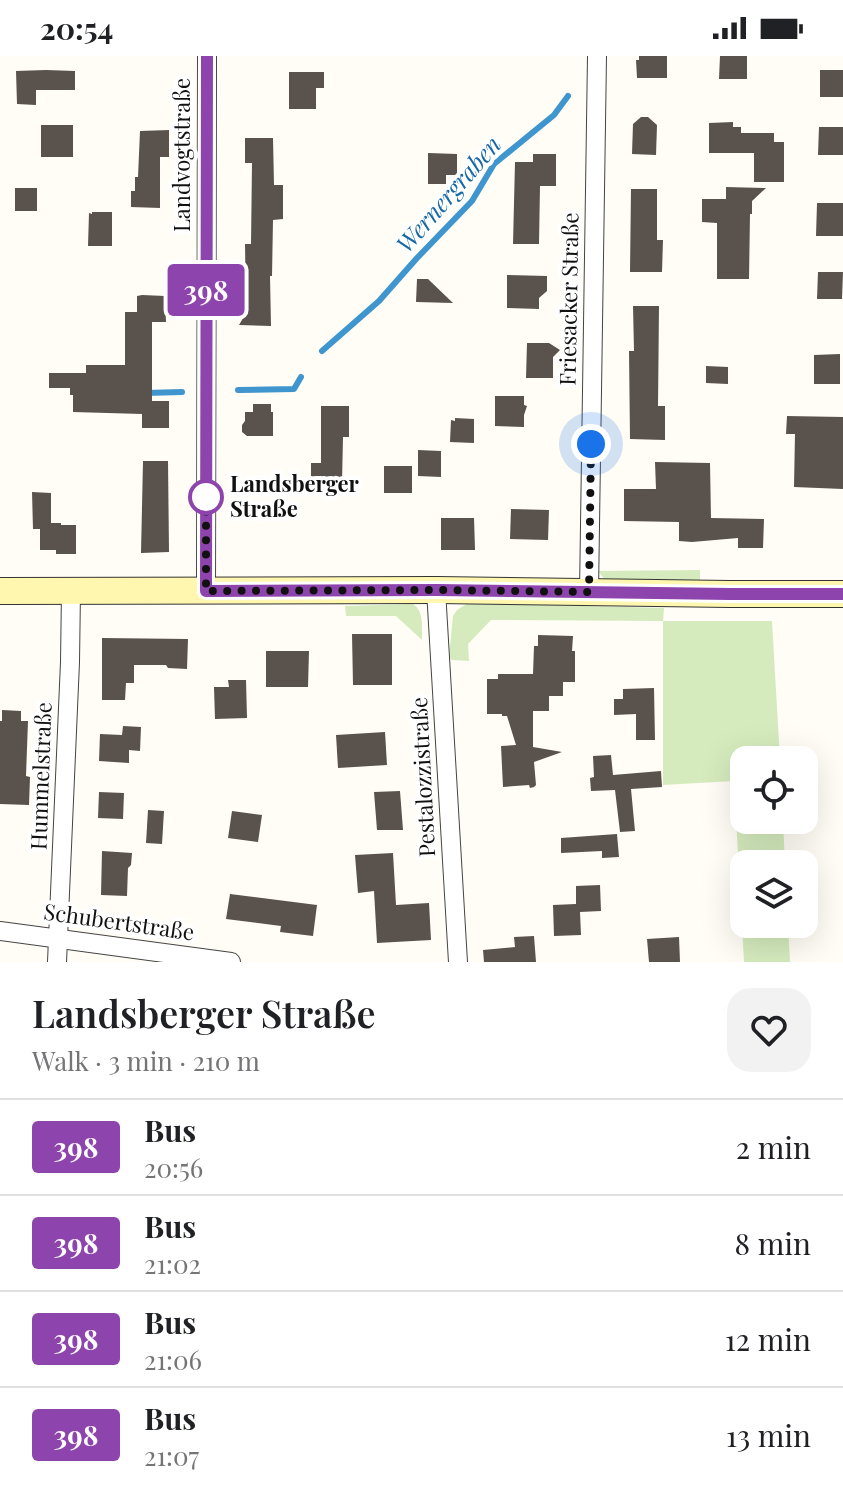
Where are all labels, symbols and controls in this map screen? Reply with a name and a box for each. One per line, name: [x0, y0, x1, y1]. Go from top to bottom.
text: 20:54: [40, 8, 113, 48]
street label: Landvogtstraße: [166, 78, 196, 232]
water label: Wernergraben: [388, 129, 507, 259]
street label: Friesacker Straße: [551, 212, 585, 386]
line badge: 398: [160, 264, 252, 316]
text: 398: [184, 271, 228, 308]
your location: [571, 424, 611, 464]
place label: Landsberger Straße: [230, 468, 360, 523]
marker: Landsberger Straße: [189, 480, 223, 514]
street label: Pestalozzistraße: [403, 696, 441, 858]
street label: Hummelstraße: [22, 701, 58, 850]
map controls: [730, 746, 818, 938]
button: locate: [730, 746, 818, 834]
button: layers: [730, 850, 818, 938]
street label: Schubertstraße: [42, 896, 196, 946]
text: Landsberger Straße: [32, 987, 376, 1038]
button: heart: [727, 988, 811, 1072]
text: Walk · 3 min · 210 m: [32, 1043, 260, 1078]
text: Bus: [144, 1110, 196, 1150]
text: 2 min: [736, 1127, 811, 1167]
text: 398: [54, 1128, 98, 1165]
text: 20:56: [144, 1150, 203, 1185]
text: Bus: [144, 1206, 196, 1246]
text: 8 min: [735, 1223, 811, 1263]
text: 398: [54, 1224, 98, 1261]
text: 21:02: [144, 1246, 201, 1281]
text: Bus: [144, 1302, 196, 1342]
text: 12 min: [725, 1319, 811, 1359]
text: 398: [54, 1320, 98, 1357]
text: 21:06: [144, 1342, 202, 1377]
text: Bus: [144, 1398, 196, 1438]
text: 13 min: [726, 1415, 811, 1455]
text: 398: [54, 1416, 98, 1453]
text: 21:07: [144, 1438, 199, 1473]

